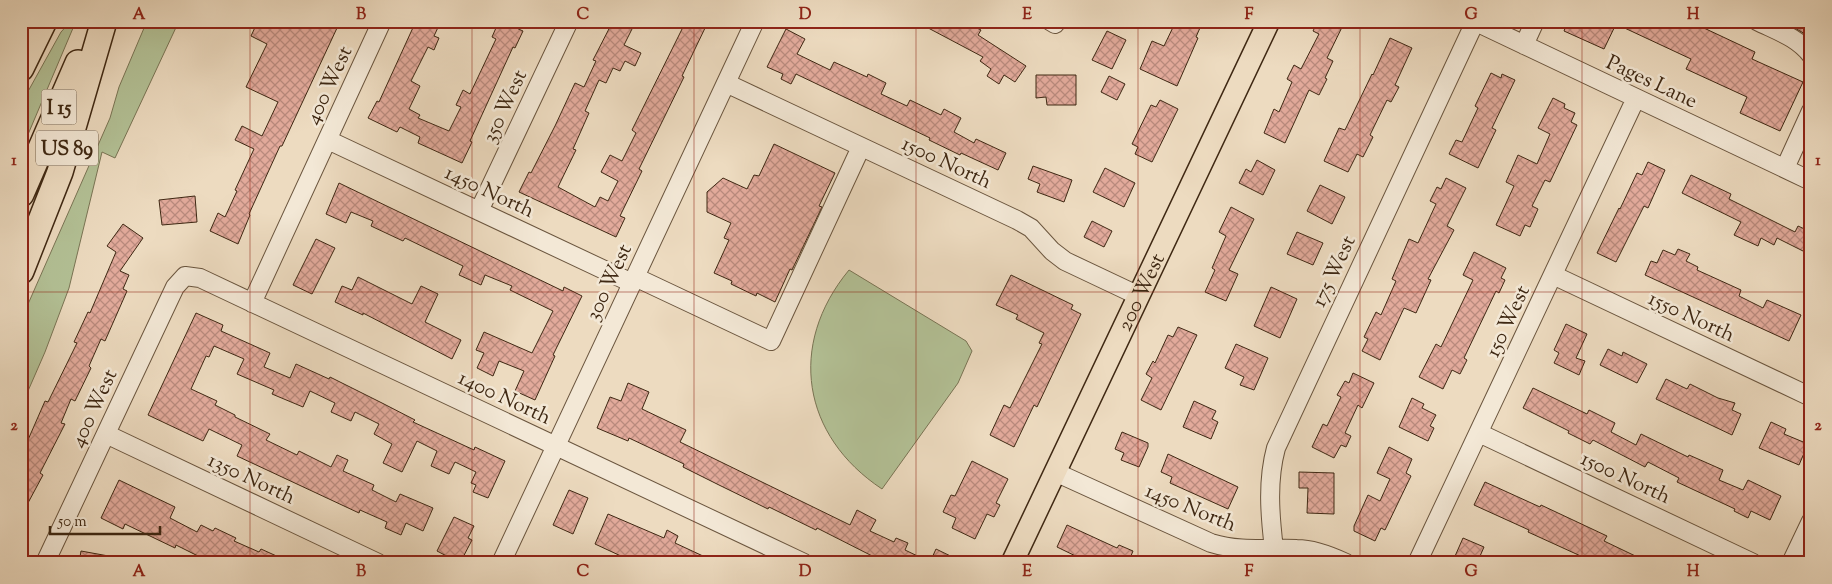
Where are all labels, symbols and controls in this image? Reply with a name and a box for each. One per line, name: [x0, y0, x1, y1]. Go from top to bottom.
text: A: [133, 4, 146, 27]
text: B: [356, 4, 366, 27]
text: C: [577, 4, 590, 27]
text: D: [799, 4, 812, 27]
text: E: [1022, 4, 1032, 27]
text: F: [1245, 4, 1254, 27]
text: G: [1464, 4, 1478, 27]
text: H: [1687, 4, 1700, 27]
street label: 400 West: [299, 42, 361, 130]
street label: Pages Lane: [1600, 49, 1702, 117]
street label: 350 West: [476, 65, 536, 148]
road number: I 15: [42, 90, 76, 124]
road number: US 89: [36, 130, 98, 166]
street label: 1500 North: [896, 130, 996, 198]
text: 1: [11, 150, 17, 173]
text: 1: [1815, 150, 1821, 173]
street label: 1450 North: [439, 159, 539, 227]
street label: 175 West: [1305, 231, 1364, 313]
street label: 300 West: [579, 240, 641, 326]
street label: 200 West: [1111, 249, 1174, 337]
street label: 150 West: [1479, 281, 1539, 363]
street label: 1550 North: [1643, 285, 1739, 351]
street label: 1400 North: [453, 364, 556, 433]
street label: 400 West: [64, 365, 126, 453]
text: 2: [10, 415, 18, 438]
text: 2: [1814, 415, 1822, 438]
street label: 1500 North: [1575, 445, 1675, 513]
street label: 1350 North: [202, 446, 300, 513]
street label: 1450 North: [1140, 477, 1240, 541]
scale bar: [50, 504, 160, 536]
text: 50 m: [57, 512, 87, 533]
text: A: [133, 561, 146, 584]
text: B: [356, 561, 366, 584]
text: C: [577, 561, 590, 584]
text: D: [799, 561, 812, 584]
text: E: [1022, 561, 1032, 584]
text: F: [1245, 561, 1254, 584]
text: G: [1464, 561, 1478, 584]
text: H: [1687, 561, 1700, 584]

